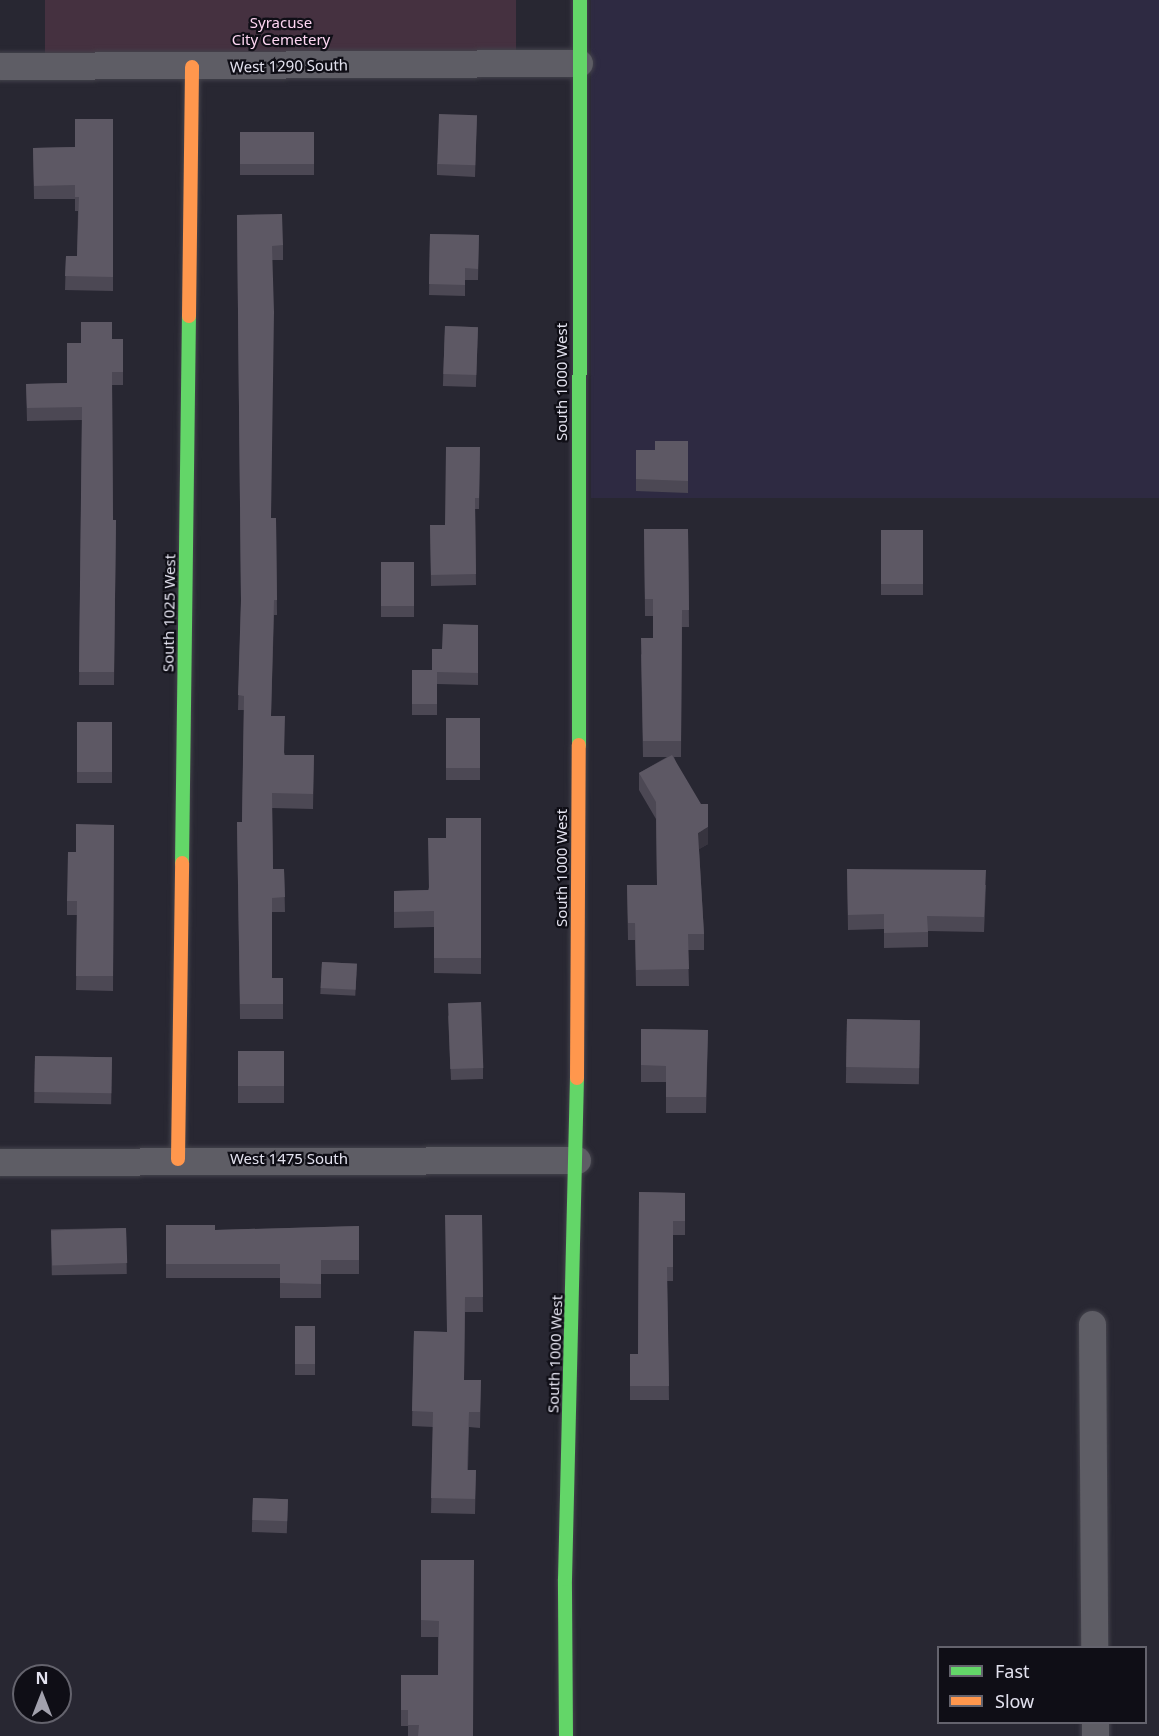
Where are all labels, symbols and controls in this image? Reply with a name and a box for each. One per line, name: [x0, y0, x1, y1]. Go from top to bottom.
park label: Syracuse City Cemetery: [232, 13, 330, 48]
street label: West 1290 South: [230, 56, 348, 76]
street label: South 1000 West: [553, 323, 571, 441]
street label: South 1025 West: [159, 554, 179, 672]
street label: South 1000 West: [553, 809, 571, 927]
street label: West 1475 South: [230, 1150, 348, 1168]
street label: South 1000 West: [544, 1295, 566, 1413]
legend: [937, 1646, 1147, 1724]
text: Fast: [995, 1659, 1030, 1683]
north arrow: [12, 1664, 72, 1724]
text: N: [35, 1667, 49, 1689]
text: Slow: [995, 1689, 1034, 1713]

